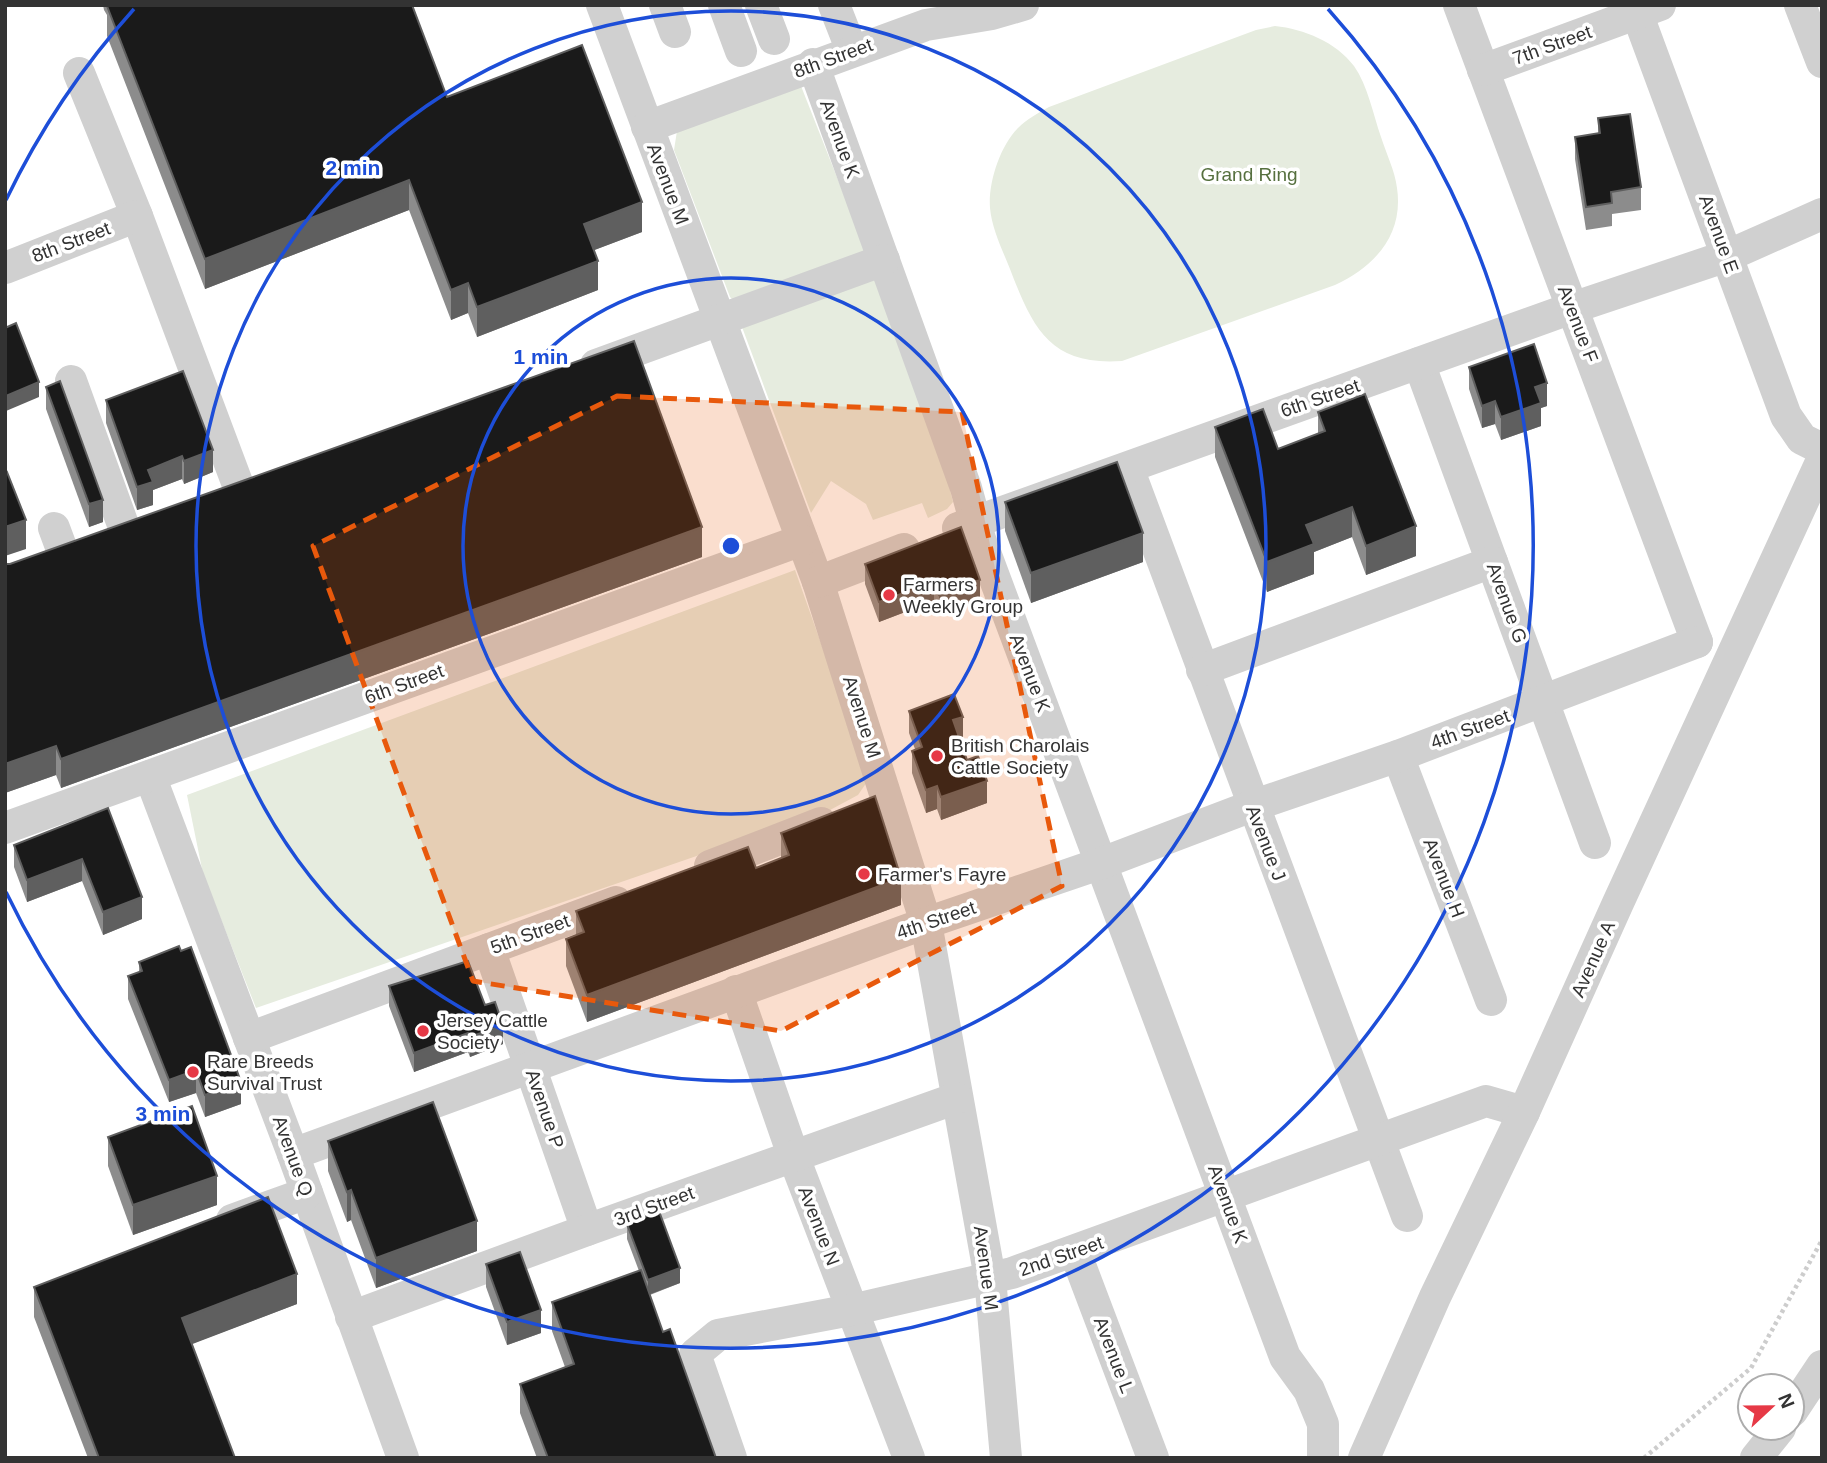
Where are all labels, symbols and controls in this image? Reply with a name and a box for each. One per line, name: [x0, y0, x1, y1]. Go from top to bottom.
street label: 7th Street: [1510, 21, 1595, 69]
street label: 8th Street: [791, 34, 876, 82]
street label: Avenue K: [816, 97, 864, 181]
street label: Avenue M: [643, 140, 693, 228]
text: 2 min: [326, 156, 380, 179]
park label: Grand Ring: [1200, 164, 1298, 185]
street label: Avenue E: [1695, 192, 1743, 276]
street label: 8th Street: [29, 217, 114, 267]
street label: Avenue F: [1554, 282, 1602, 366]
text: 1 min: [514, 345, 568, 368]
street label: 6th Street: [1278, 374, 1363, 421]
centre of rings: [719, 534, 743, 558]
street label: Avenue G: [1483, 560, 1531, 646]
place label: Farmers Weekly Group: [903, 574, 1023, 617]
marker: Farmers Weekly Group: [881, 587, 897, 603]
street label: Avenue K: [1005, 631, 1055, 715]
street label: 6th Street: [362, 660, 447, 708]
street label: Avenue M: [839, 673, 885, 761]
street label: 4th Street: [1428, 705, 1513, 753]
place label: British Charolais Cattle Society: [951, 735, 1089, 778]
marker: British Charolais Cattle Society: [929, 748, 945, 764]
street label: Avenue J: [1242, 802, 1290, 884]
street label: Avenue H: [1419, 835, 1469, 921]
place label: Farmer's Fayre: [878, 864, 1006, 885]
marker: Farmer's Fayre: [856, 866, 872, 882]
street label: 4th Street: [894, 896, 979, 943]
street label: 5th Street: [488, 910, 573, 958]
street label: Avenue A: [1567, 917, 1619, 1000]
place label: Jersey Cattle Society: [437, 1010, 548, 1053]
marker: Jersey Cattle Society: [415, 1023, 431, 1039]
place label: Rare Breeds Survival Trust: [207, 1051, 323, 1094]
marker: Rare Breeds Survival Trust: [185, 1064, 201, 1080]
street label: Avenue P: [522, 1067, 568, 1151]
text: 3 min: [136, 1102, 190, 1125]
street label: Avenue Q: [269, 1113, 317, 1199]
street label: Avenue K: [1204, 1162, 1252, 1246]
street label: 3rd Street: [611, 1182, 697, 1230]
street label: Avenue N: [794, 1183, 844, 1269]
street label: Avenue M: [970, 1224, 1002, 1312]
street label: 2nd Street: [1016, 1232, 1107, 1280]
street label: Avenue L: [1090, 1314, 1138, 1396]
north arrow: [1736, 1372, 1806, 1442]
text: N: [1774, 1391, 1799, 1411]

